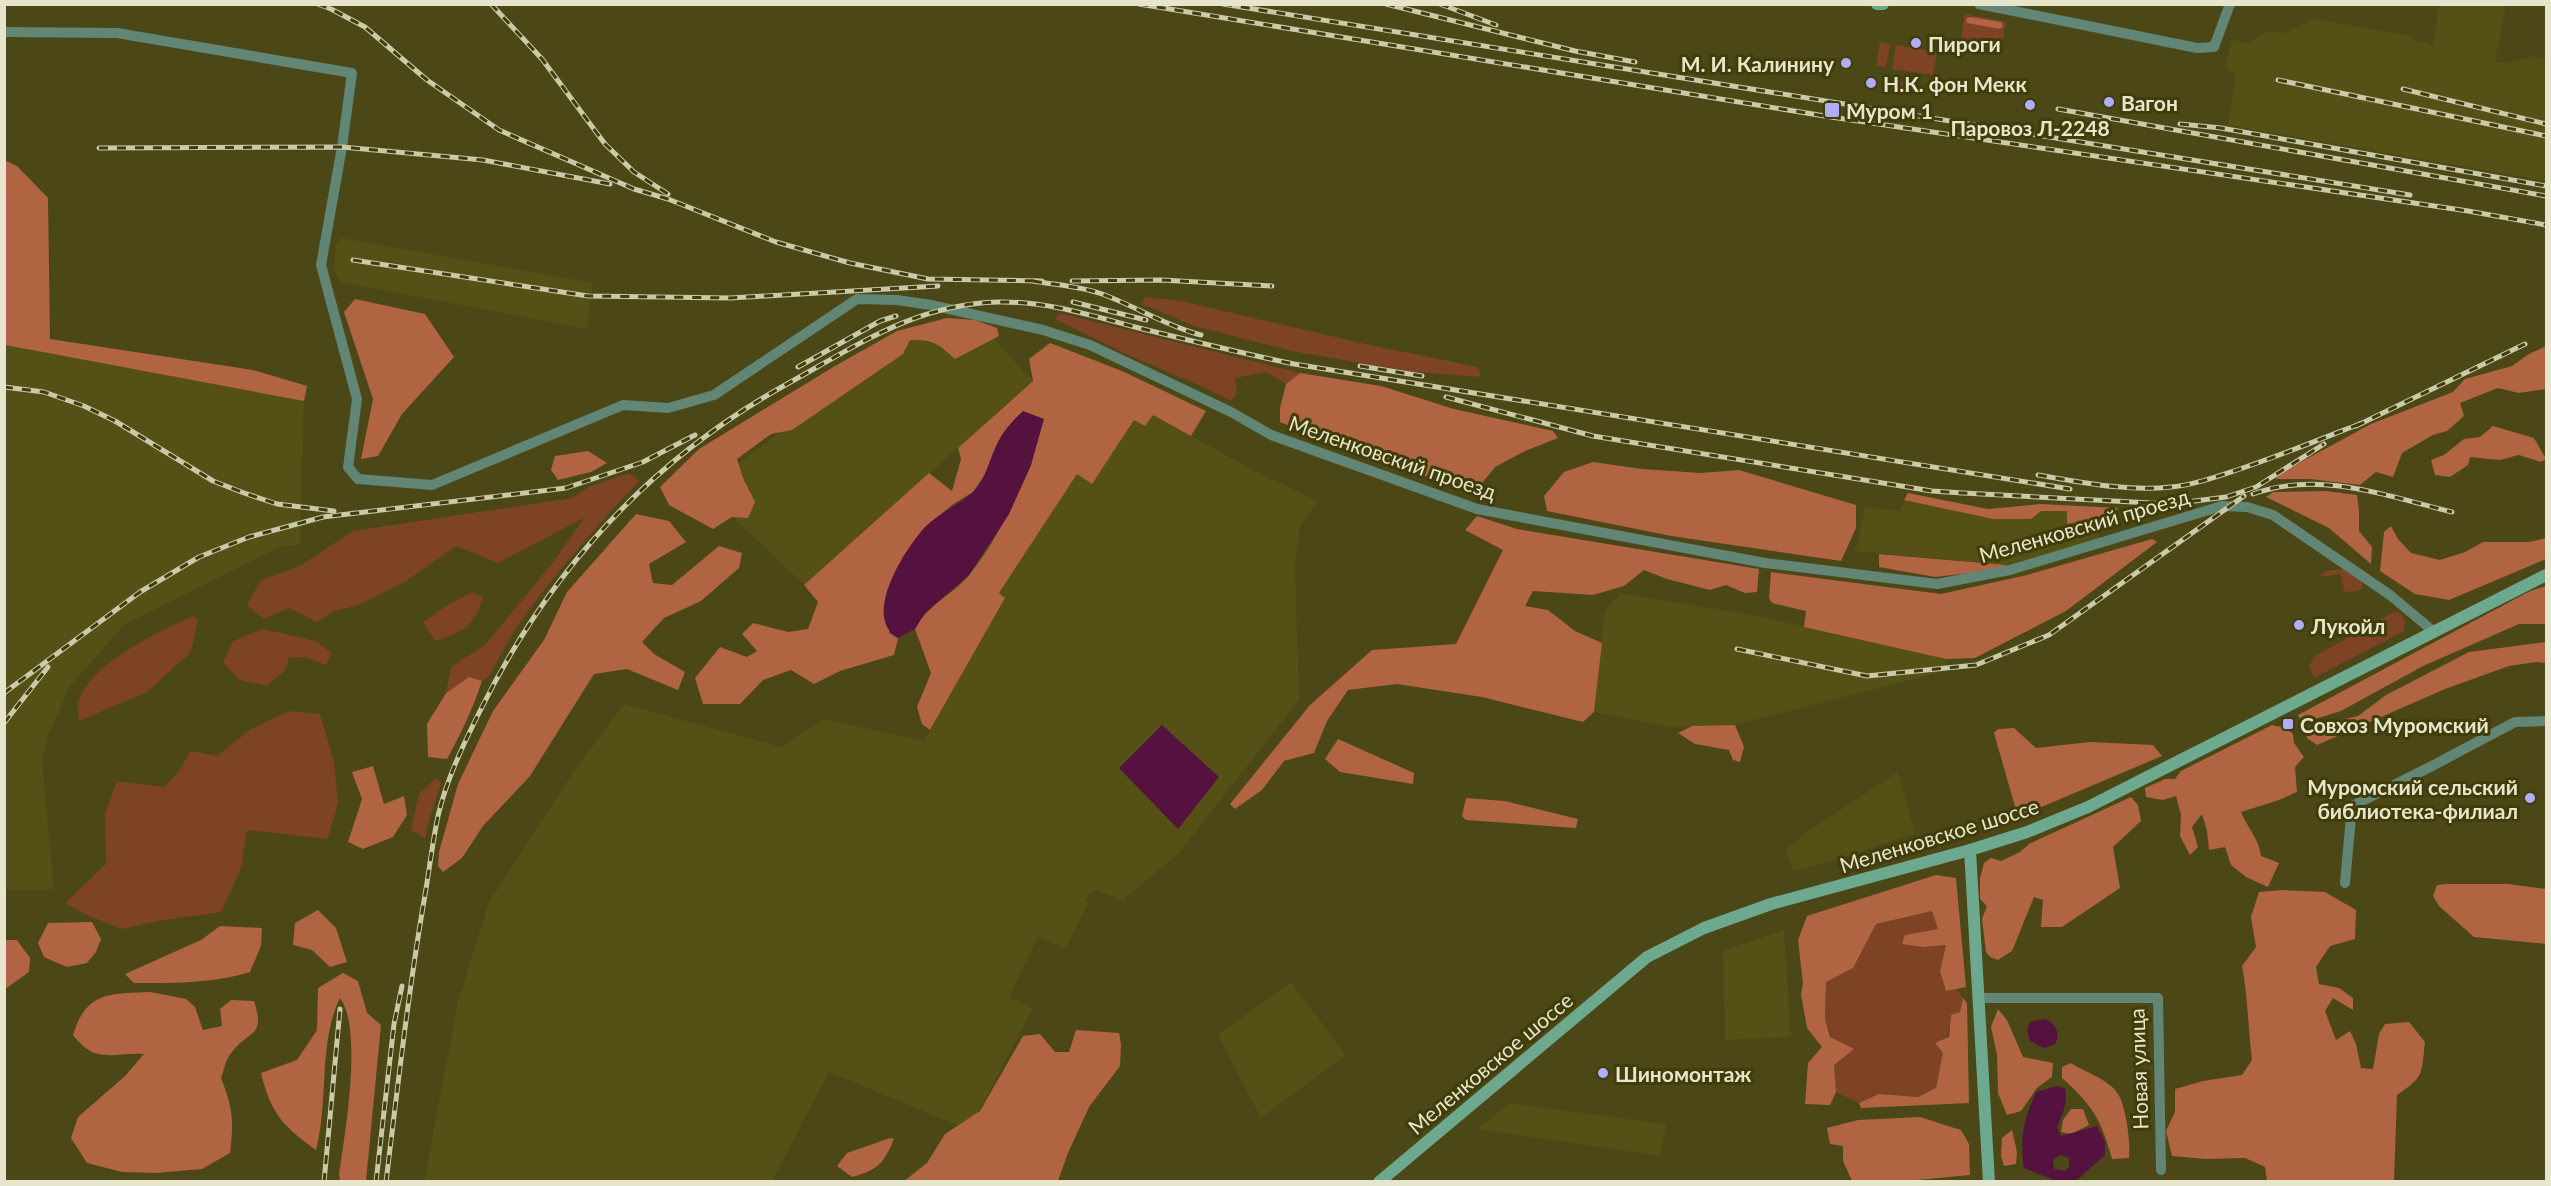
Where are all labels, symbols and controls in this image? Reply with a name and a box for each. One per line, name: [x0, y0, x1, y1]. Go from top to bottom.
place label: Пироги: [1928, 31, 2001, 56]
marker: Пироги: [1909, 36, 1923, 50]
place label: М. И. Калинину: [1681, 51, 1835, 76]
marker: М. И. Калинину: [1839, 56, 1853, 70]
place label: Н.К. фон Мекк: [1883, 71, 2027, 96]
marker: Н.К. фон Мекк: [1864, 76, 1878, 90]
place label: Вагон: [2121, 90, 2178, 115]
marker: Вагон: [2102, 95, 2116, 109]
place label: Муром 1: [1846, 98, 1933, 123]
marker: Паровоз Л-2248: [2023, 98, 2037, 112]
marker: Муром 1: [1823, 101, 1841, 119]
place label: Паровоз Л-2248: [1950, 115, 2110, 140]
street label: Меленковский проезд: [1286, 410, 1500, 504]
street label: Меленковский проезд: [1976, 483, 2192, 567]
place label: Лукойл: [2310, 613, 2385, 638]
marker: Лукойл: [2292, 618, 2306, 632]
place label: Совхоз Муромский: [2300, 712, 2489, 737]
marker: Совхоз Муромский: [2281, 717, 2295, 731]
place label: Муромский сельский библиотека-филиал: [2307, 774, 2518, 823]
marker: Муромский сельский библиотека-филиал: [2523, 791, 2537, 805]
street label: Меленковское шоссе: [1836, 793, 2042, 877]
street label: Меленковское шоссе: [1403, 987, 1577, 1139]
street label: Новая улица: [2123, 1008, 2153, 1130]
place label: Шиномонтаж: [1615, 1061, 1752, 1086]
marker: Шиномонтаж: [1596, 1066, 1610, 1080]

